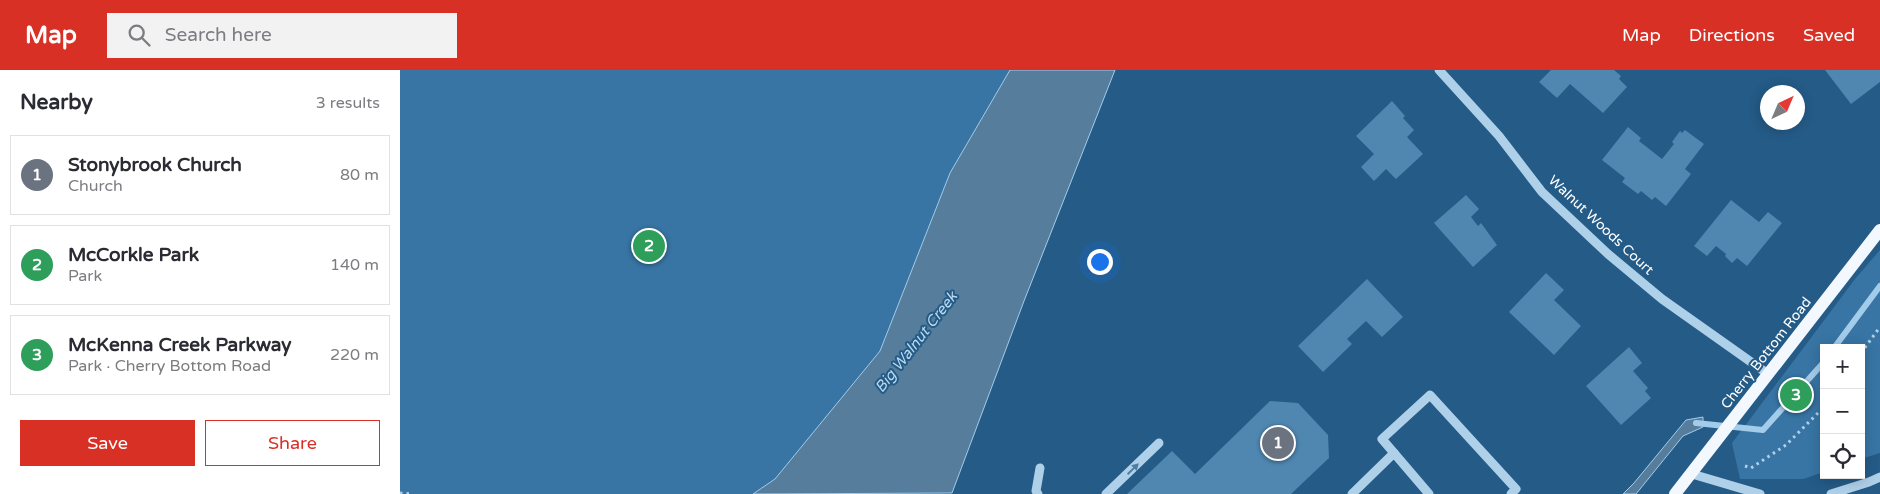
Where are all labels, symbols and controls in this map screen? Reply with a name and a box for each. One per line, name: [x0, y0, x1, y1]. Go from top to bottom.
search box: [107, 13, 457, 58]
text: Map: [25, 21, 77, 50]
icon: search: [125, 21, 153, 49]
text: Search here: [165, 24, 272, 46]
text: Map: [1622, 24, 1661, 46]
text: Directions: [1689, 24, 1775, 46]
text: Saved: [1803, 24, 1855, 46]
north arrow: [1760, 85, 1805, 130]
text: Nearby: [20, 90, 93, 115]
text: 3 results: [316, 93, 380, 113]
text: Stonybrook Church: [68, 154, 242, 176]
text: 1: [32, 165, 42, 185]
text: 80 m: [340, 165, 379, 185]
street label: Walnut Woods Court: [1545, 172, 1658, 279]
text: Church: [68, 176, 123, 196]
pin: 2: [633, 227, 665, 265]
text: McCorkle Park: [68, 244, 199, 266]
your location: [1087, 249, 1113, 275]
text: 2: [32, 255, 42, 275]
text: 140 m: [330, 255, 379, 275]
text: Park: [68, 266, 102, 286]
water label: Big Walnut Creek: [871, 287, 962, 396]
street label: Cherry Bottom Road: [1717, 294, 1815, 412]
text: McKenna Creek Parkway: [68, 334, 292, 356]
map controls: [1820, 344, 1865, 479]
button: +: [1820, 344, 1865, 389]
text: 3: [32, 345, 42, 365]
text: 220 m: [330, 345, 379, 365]
text: Park · Cherry Bottom Road: [68, 356, 271, 376]
pin: 3: [1780, 376, 1812, 414]
button: −: [1820, 389, 1865, 434]
button: Save: [20, 420, 195, 466]
button: Share: [205, 420, 380, 466]
pin: 1: [1262, 424, 1294, 462]
button: locate: [1820, 434, 1865, 479]
one-way arrow: [1126, 463, 1138, 475]

